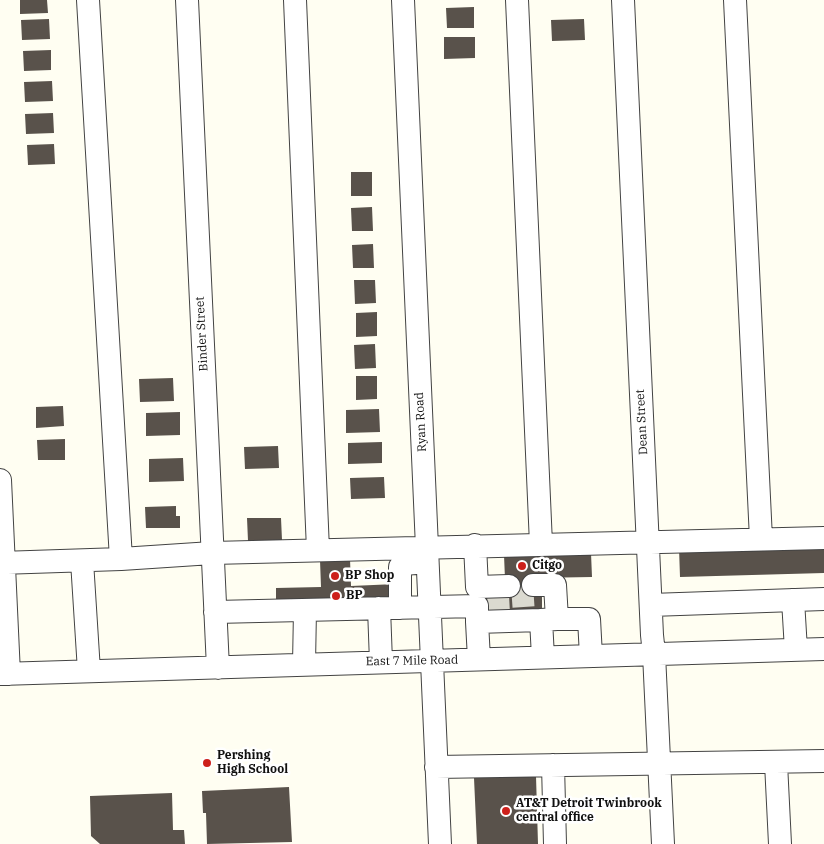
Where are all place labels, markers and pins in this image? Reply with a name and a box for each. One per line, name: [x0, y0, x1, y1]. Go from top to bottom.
place label: Citgo: [532, 559, 562, 573]
marker: Citgo: [516, 560, 528, 572]
place label: BP Shop: [345, 569, 394, 583]
marker: BP Shop: [329, 570, 341, 582]
place label: BP: [346, 589, 363, 603]
marker: BP: [330, 590, 342, 602]
place label: Pershing High School: [217, 749, 288, 777]
marker: Pershing High School: [201, 757, 213, 769]
place label: AT&T Detroit Twinbrook central office: [516, 797, 662, 825]
marker: AT&T Detroit Twinbrook central office: [500, 805, 512, 817]

